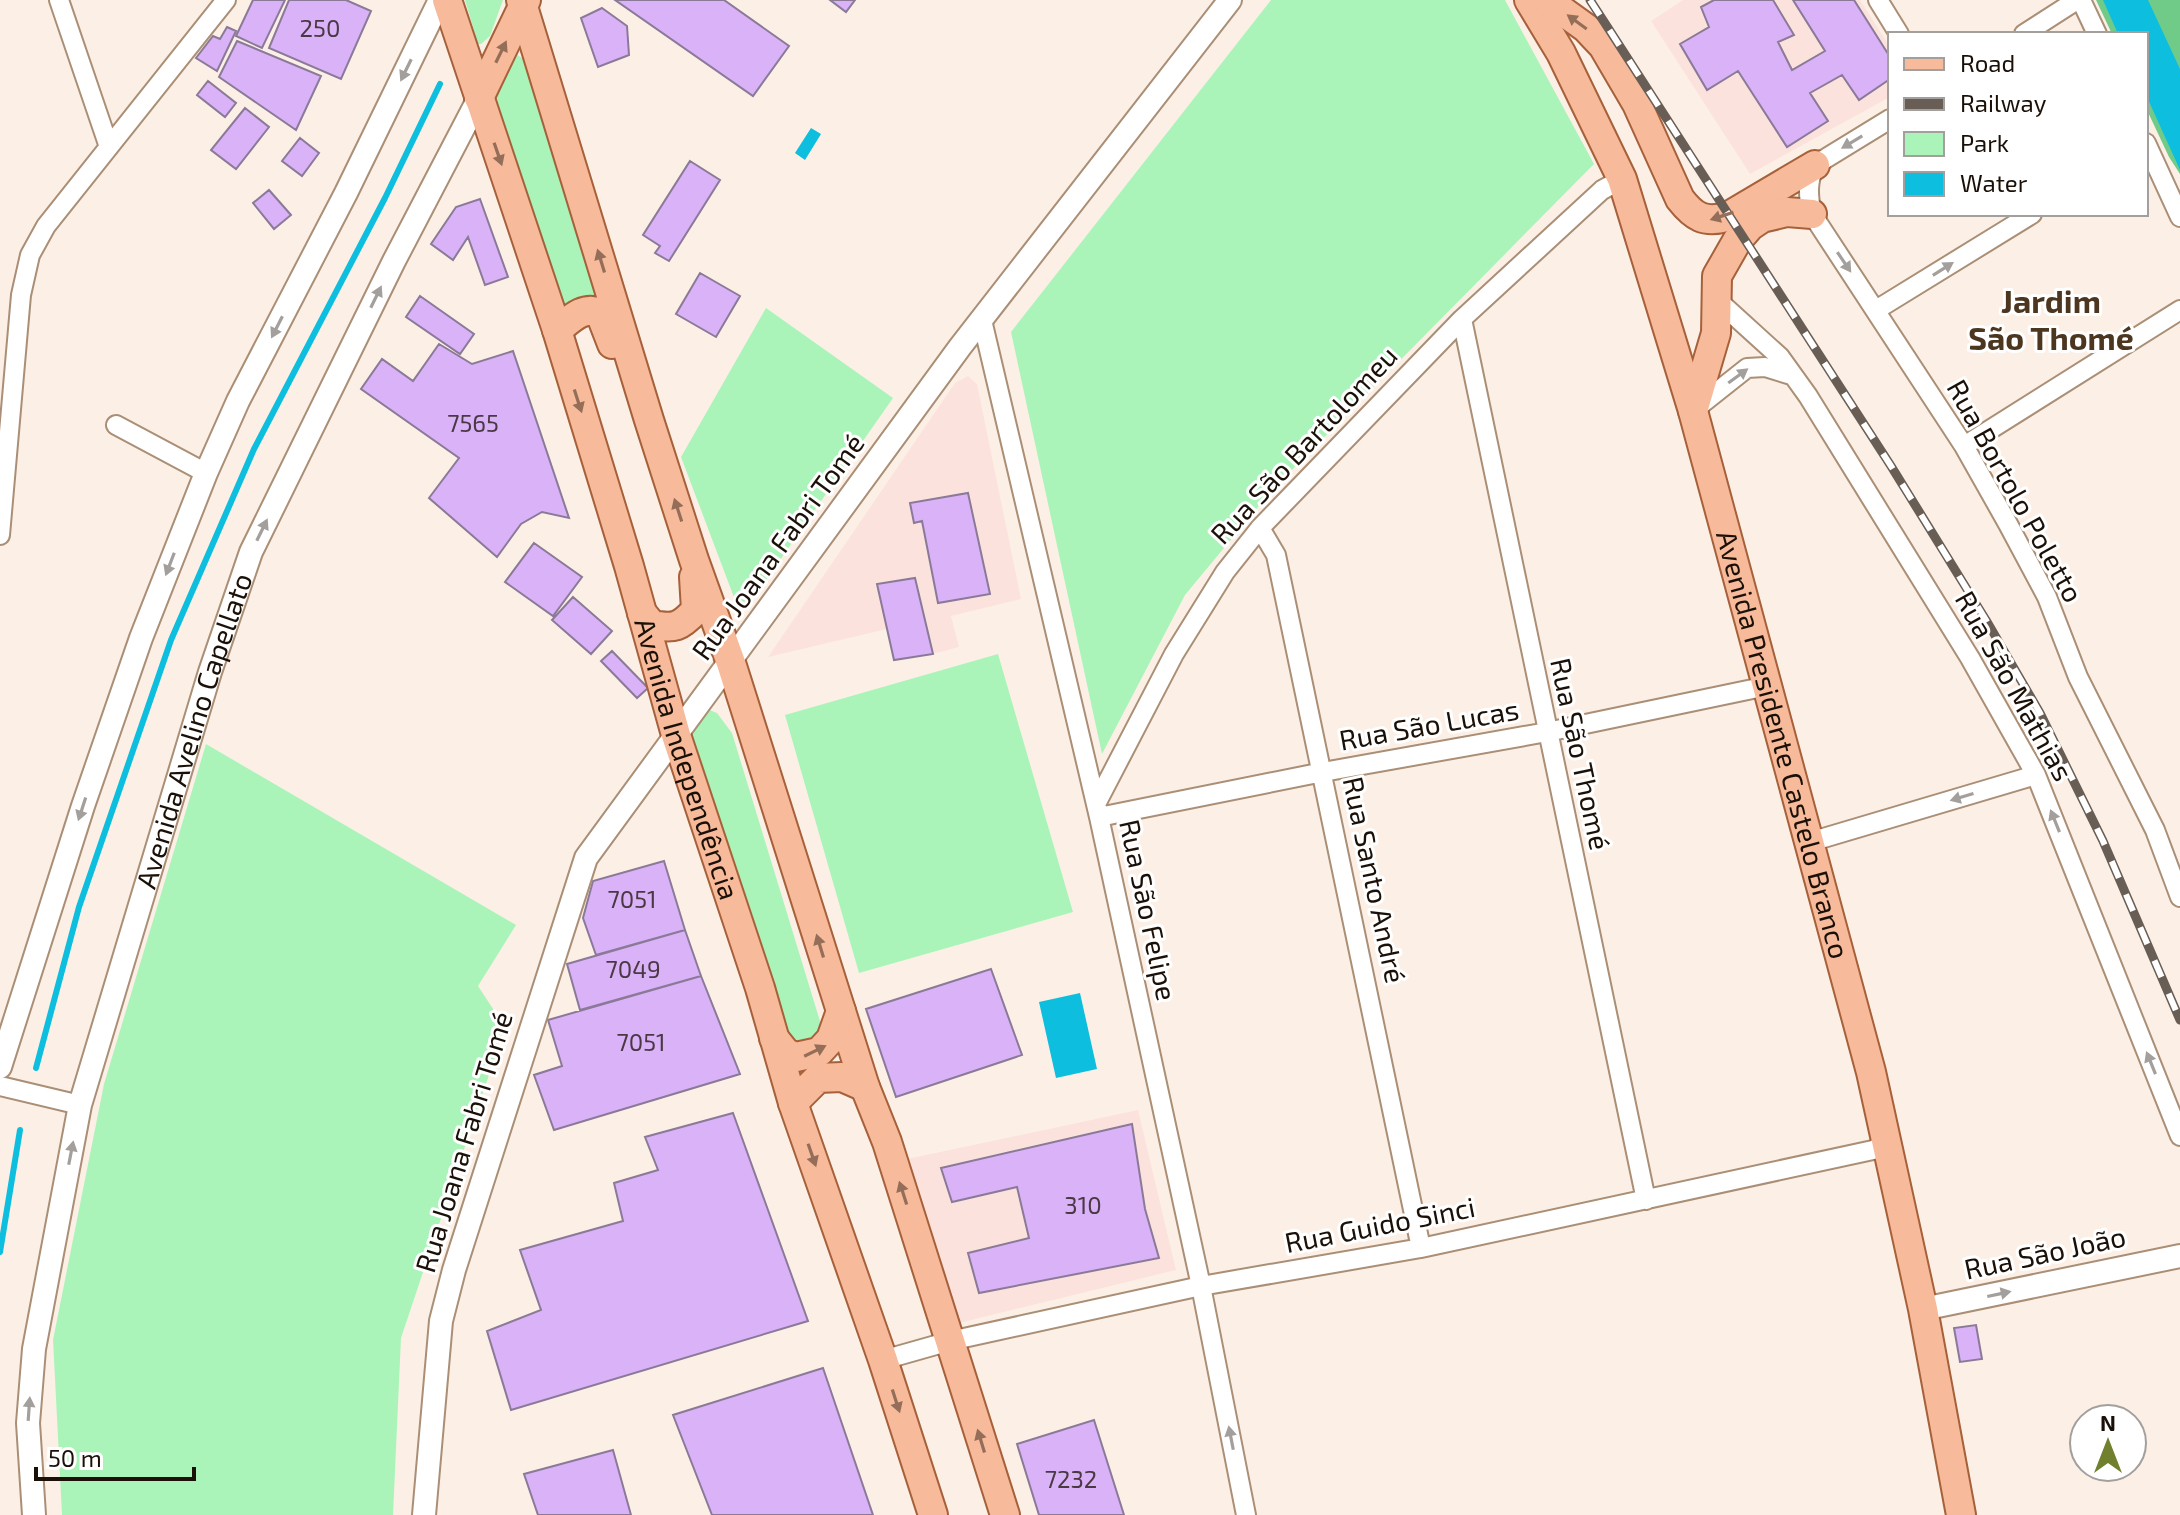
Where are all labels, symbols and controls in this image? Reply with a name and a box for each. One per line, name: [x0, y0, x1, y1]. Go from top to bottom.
house number: 250: [300, 13, 340, 42]
one-way arrow: [1566, 14, 1587, 30]
legend: [1888, 32, 2148, 216]
one-way arrow: [494, 41, 508, 64]
text: Road: [1960, 48, 2015, 77]
one-way arrow: [399, 59, 413, 82]
text: Railway: [1960, 88, 2047, 117]
text: Park: [1960, 128, 2009, 157]
one-way arrow: [1841, 135, 1863, 149]
one-way arrow: [493, 142, 505, 166]
text: Water: [1960, 168, 2028, 197]
one-way arrow: [1710, 210, 1734, 223]
one-way arrow: [594, 249, 607, 273]
one-way arrow: [1836, 252, 1851, 273]
one-way arrow: [1932, 263, 1954, 277]
district label: Jardim São Thomé: [1968, 281, 2134, 356]
one-way arrow: [370, 285, 383, 308]
one-way arrow: [270, 316, 283, 339]
street label: Rua São Bartolomeu: [1203, 338, 1404, 550]
one-way arrow: [1727, 368, 1749, 384]
street label: Rua Bortolo Poletto: [1941, 373, 2091, 608]
one-way arrow: [572, 390, 584, 414]
house number: 7565: [447, 408, 499, 437]
street label: Rua Joana Fabri Tomé: [684, 427, 871, 666]
one-way arrow: [671, 497, 684, 521]
one-way arrow: [255, 519, 268, 542]
street label: Avenida Presidente Castelo Branco: [1710, 527, 1858, 962]
one-way arrow: [163, 552, 176, 576]
street label: Avenida Avelino Capellato: [128, 568, 259, 892]
street label: Rua São Mathias: [1949, 585, 2081, 786]
street label: Avenida Independência: [628, 614, 747, 904]
street label: Rua São Thomé: [1544, 655, 1618, 853]
street label: Rua São Lucas: [1336, 691, 1521, 757]
street label: Rua Santo André: [1337, 774, 1413, 986]
one-way arrow: [1949, 792, 1973, 804]
one-way arrow: [76, 797, 88, 821]
one-way arrow: [2048, 809, 2061, 833]
street label: Rua São Felipe: [1113, 816, 1185, 1003]
house number: 7051: [607, 884, 657, 913]
one-way arrow: [814, 934, 826, 958]
house number: 7049: [605, 954, 661, 983]
street label: Rua Joana Fabri Tomé: [407, 1007, 519, 1276]
house number: 7051: [616, 1027, 666, 1056]
one-way arrow: [804, 1044, 827, 1058]
one-way arrow: [2144, 1051, 2157, 1075]
one-way arrow: [65, 1140, 77, 1165]
one-way arrow: [806, 1143, 818, 1167]
one-way arrow: [896, 1180, 908, 1204]
street label: Rua Guido Sinci: [1282, 1189, 1478, 1259]
house number: 310: [1064, 1190, 1102, 1219]
street label: Rua São João: [1961, 1218, 2129, 1286]
one-way arrow: [1987, 1287, 2012, 1299]
one-way arrow: [891, 1389, 903, 1413]
one-way arrow: [23, 1396, 36, 1421]
north arrow: [2068, 1403, 2148, 1483]
text: N: [2100, 1409, 2116, 1435]
one-way arrow: [1224, 1426, 1236, 1451]
one-way arrow: [974, 1428, 987, 1452]
scale bar: [36, 1431, 194, 1481]
text: 50 m: [48, 1443, 102, 1472]
house number: 7232: [1045, 1464, 1097, 1493]

